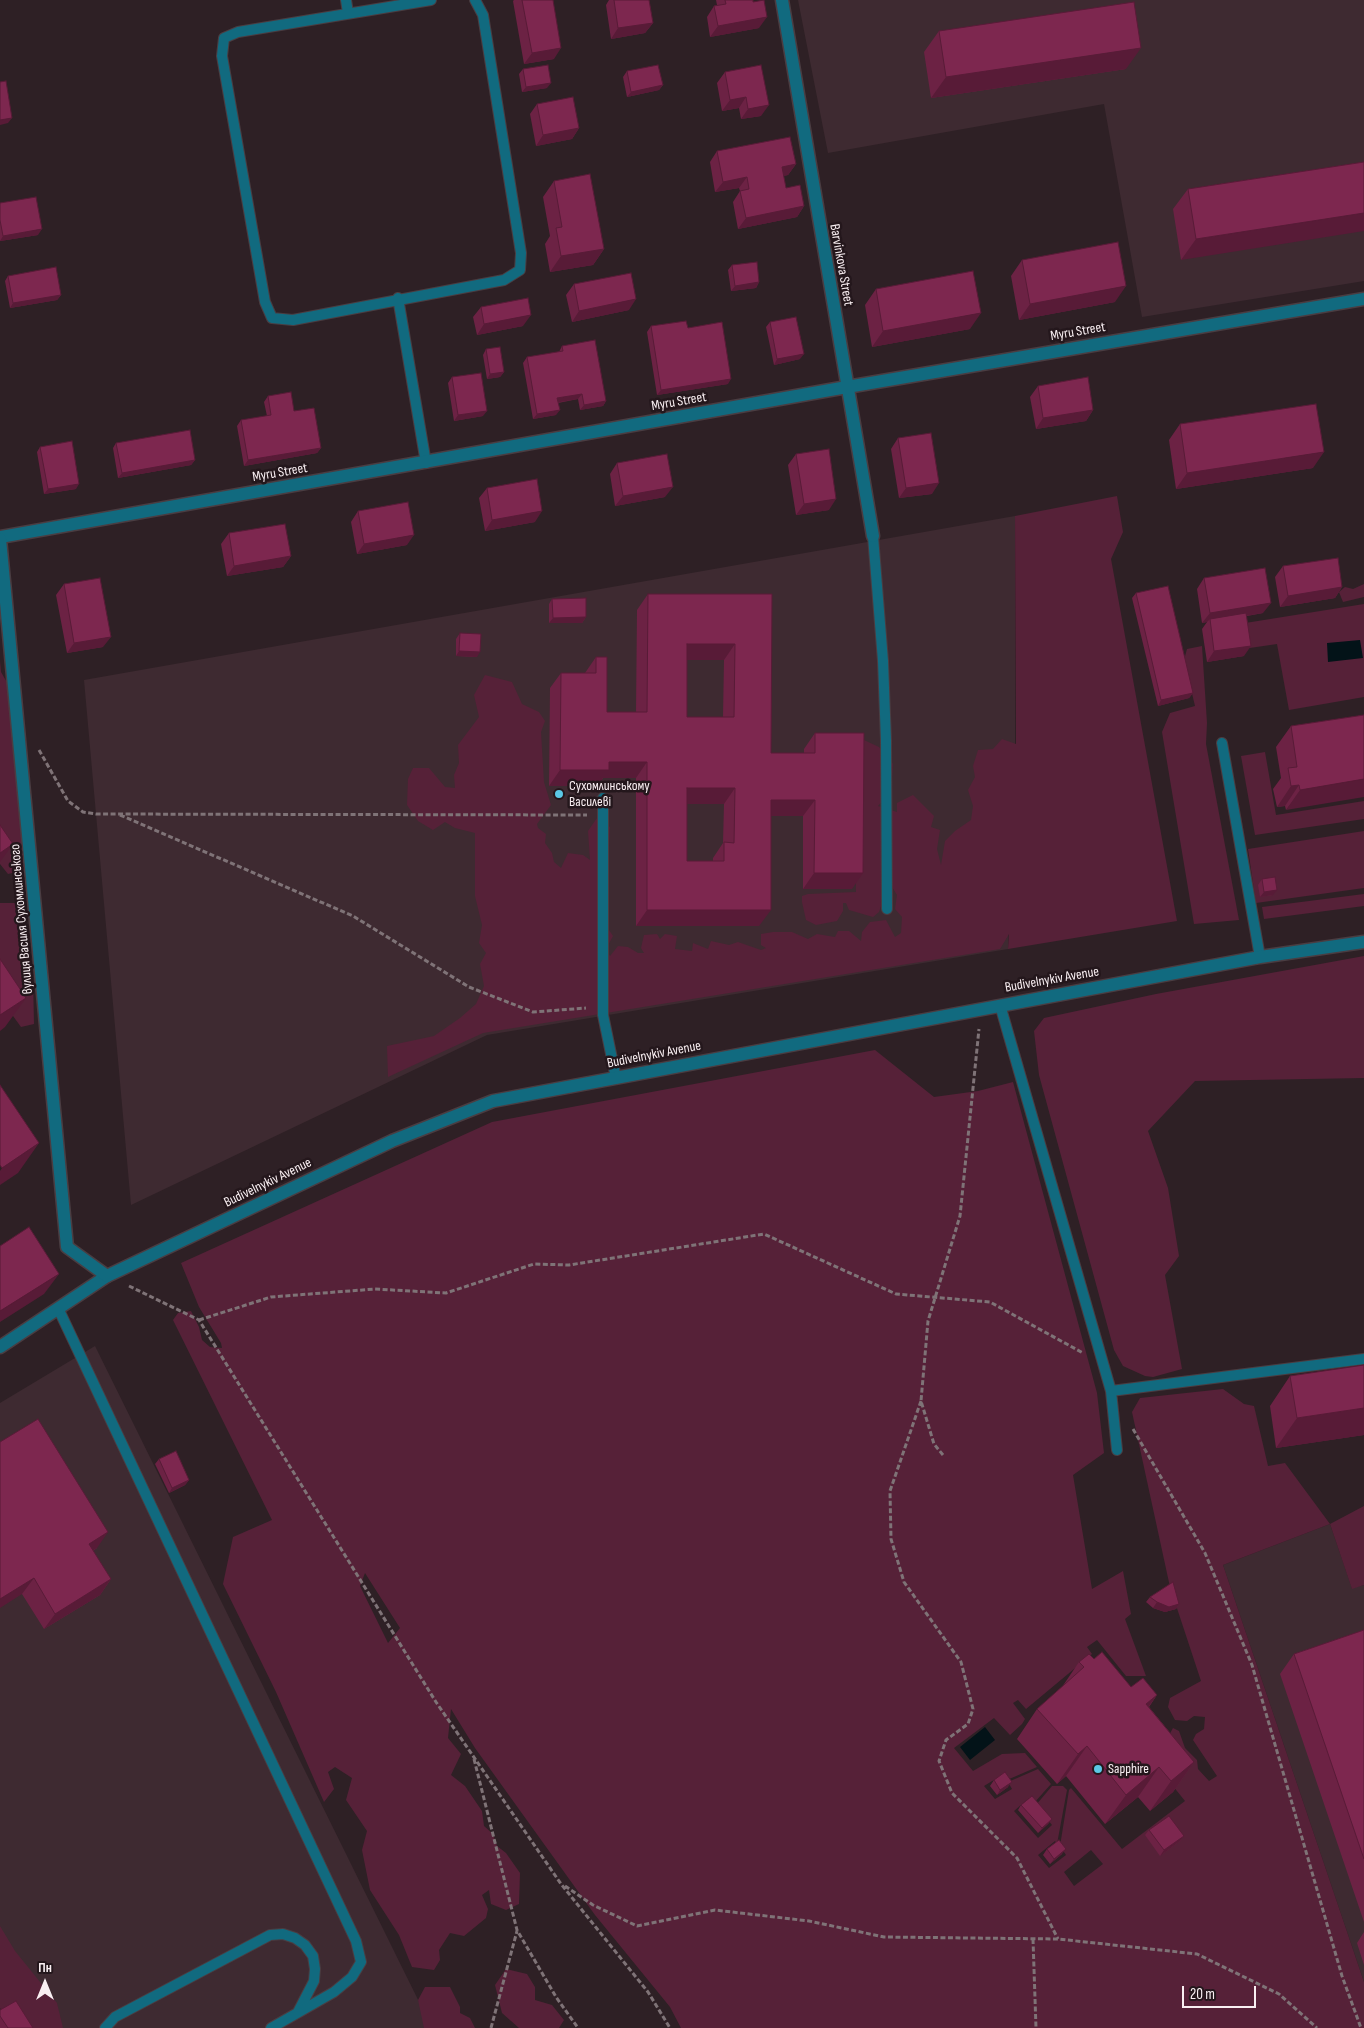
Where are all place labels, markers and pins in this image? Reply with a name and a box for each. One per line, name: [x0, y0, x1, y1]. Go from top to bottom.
place label: Сухомлинському Василеві: [569, 778, 650, 810]
marker: Сухомлинському Василеві: [553, 788, 565, 800]
place label: Sapphire: [1108, 1761, 1149, 1777]
marker: Sapphire: [1092, 1763, 1104, 1775]

